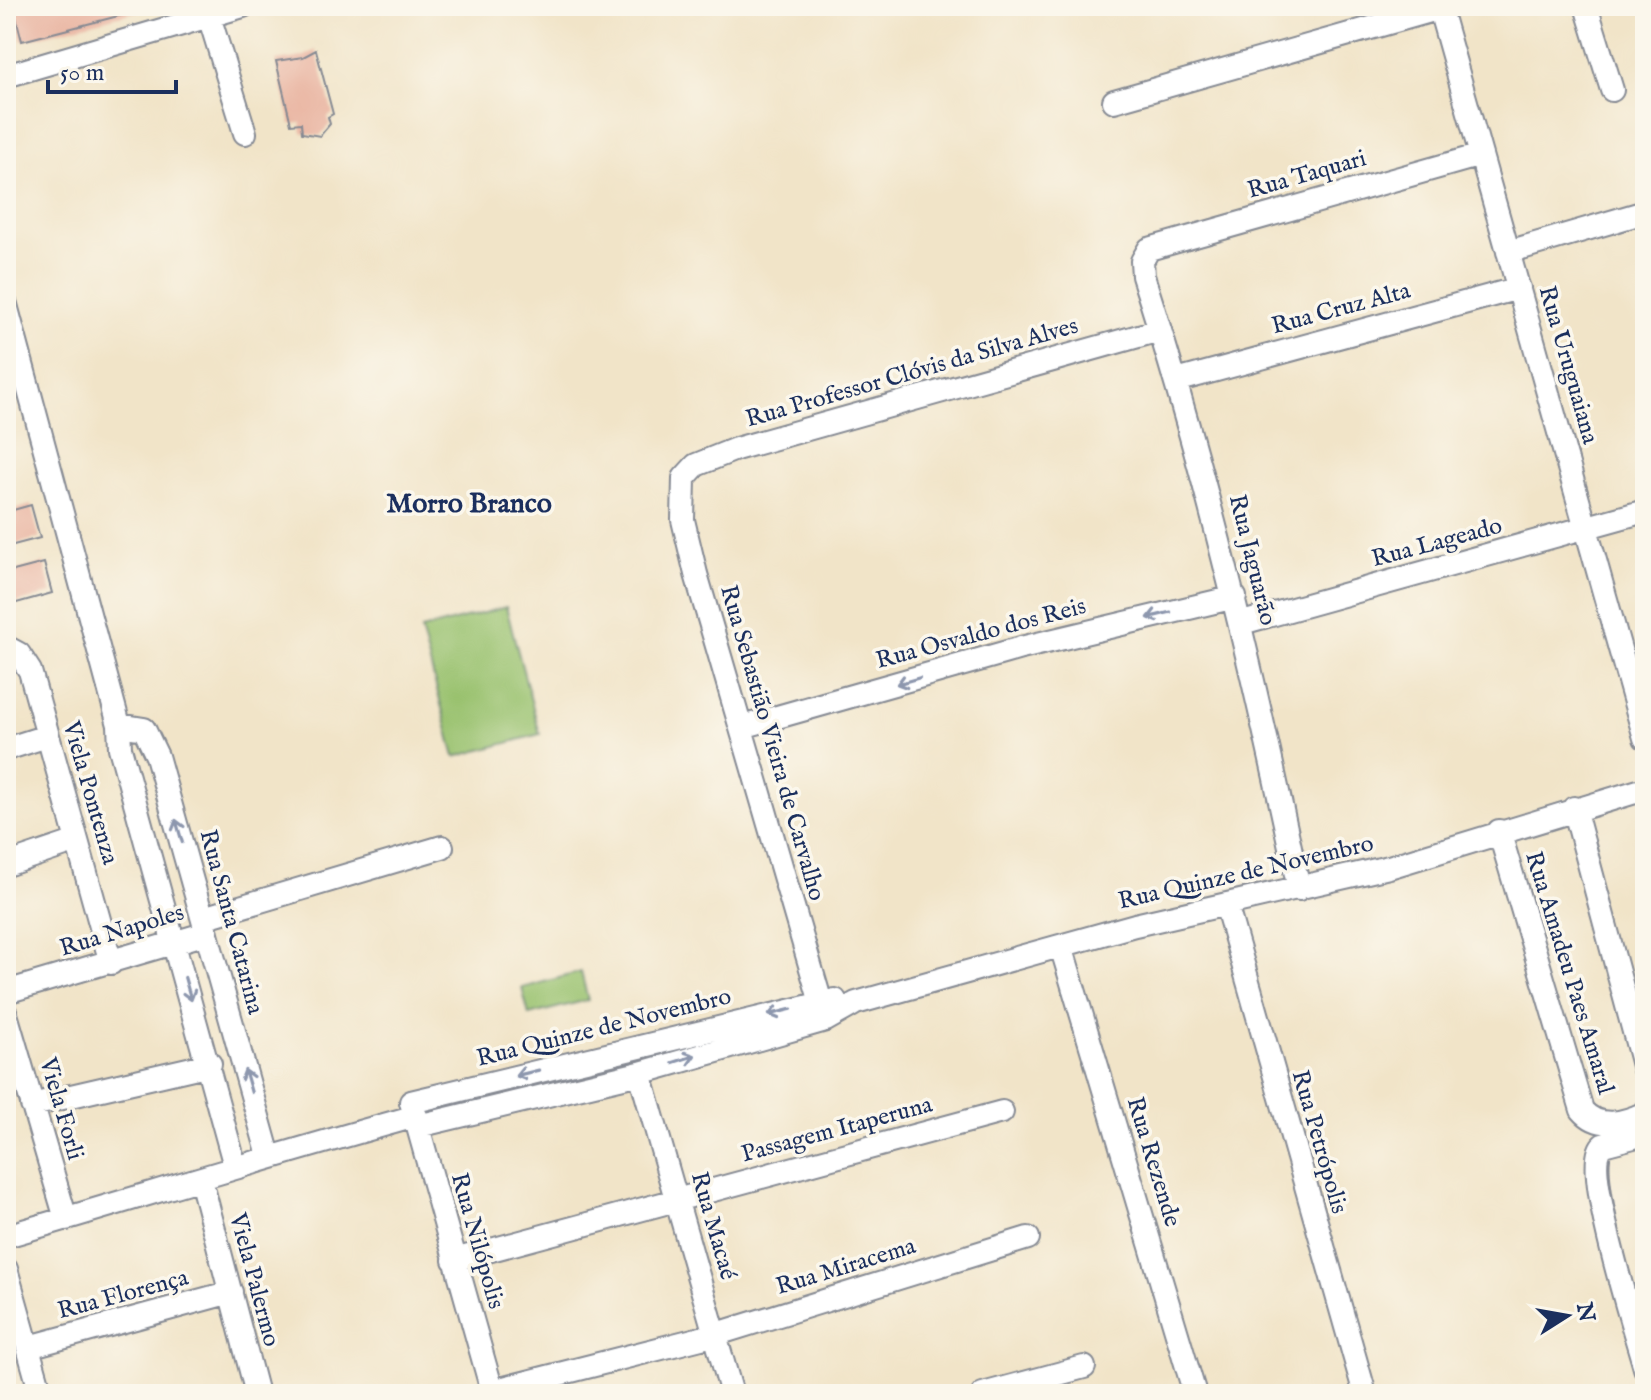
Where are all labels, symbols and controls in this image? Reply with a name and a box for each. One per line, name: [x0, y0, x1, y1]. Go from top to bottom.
scale bar: [48, 44, 176, 94]
text: 50 m: [60, 58, 104, 89]
street label: Rua Taquari: [1244, 143, 1370, 207]
street label: Rua Cruz Alta: [1268, 275, 1414, 342]
street label: Rua Uruguaiana: [1531, 282, 1606, 448]
street label: Rua Professor Clóvis da Silva Alves: [742, 311, 1082, 435]
district label: Morro Branco: [386, 487, 552, 522]
street label: Rua Jaguarão: [1221, 491, 1283, 629]
street label: Rua Lageado: [1368, 511, 1506, 575]
street label: Rua Sebastião Vieira de Carvalho: [712, 582, 832, 904]
street label: Rua Osvaldo dos Reis: [872, 591, 1090, 677]
one-way arrow: [1147, 608, 1172, 623]
one-way arrow: [895, 674, 921, 689]
street label: Viela Pontenza: [54, 717, 125, 869]
one-way arrow: [170, 818, 185, 844]
street label: Rua Santa Catarina: [191, 826, 271, 1018]
street label: Rua Quinze de Novembro: [1115, 829, 1377, 917]
street label: Rua Amadeu Paes Amaral: [1517, 848, 1621, 1099]
street label: Rua Napoles: [56, 897, 188, 965]
one-way arrow: [181, 976, 196, 1002]
street label: Rua Quinze de Novembro: [474, 981, 735, 1075]
one-way arrow: [767, 1006, 793, 1021]
one-way arrow: [670, 1051, 696, 1066]
street label: Viela Forli: [31, 1053, 90, 1164]
one-way arrow: [515, 1067, 540, 1082]
street label: Rua Petrópolis: [1284, 1067, 1354, 1217]
one-way arrow: [239, 1069, 254, 1095]
street label: Passagem Itaperuna: [738, 1089, 936, 1170]
street label: Rua Rezende: [1119, 1093, 1187, 1231]
street label: Rua Macaé: [683, 1168, 743, 1284]
street label: Rua Nilópolis: [443, 1170, 511, 1312]
street label: Viela Palermo: [221, 1209, 287, 1350]
street label: Rua Miracema: [772, 1231, 920, 1303]
street label: Rua Florença: [54, 1263, 192, 1327]
north arrow: [1527, 1276, 1607, 1356]
text: N: [1569, 1300, 1600, 1325]

